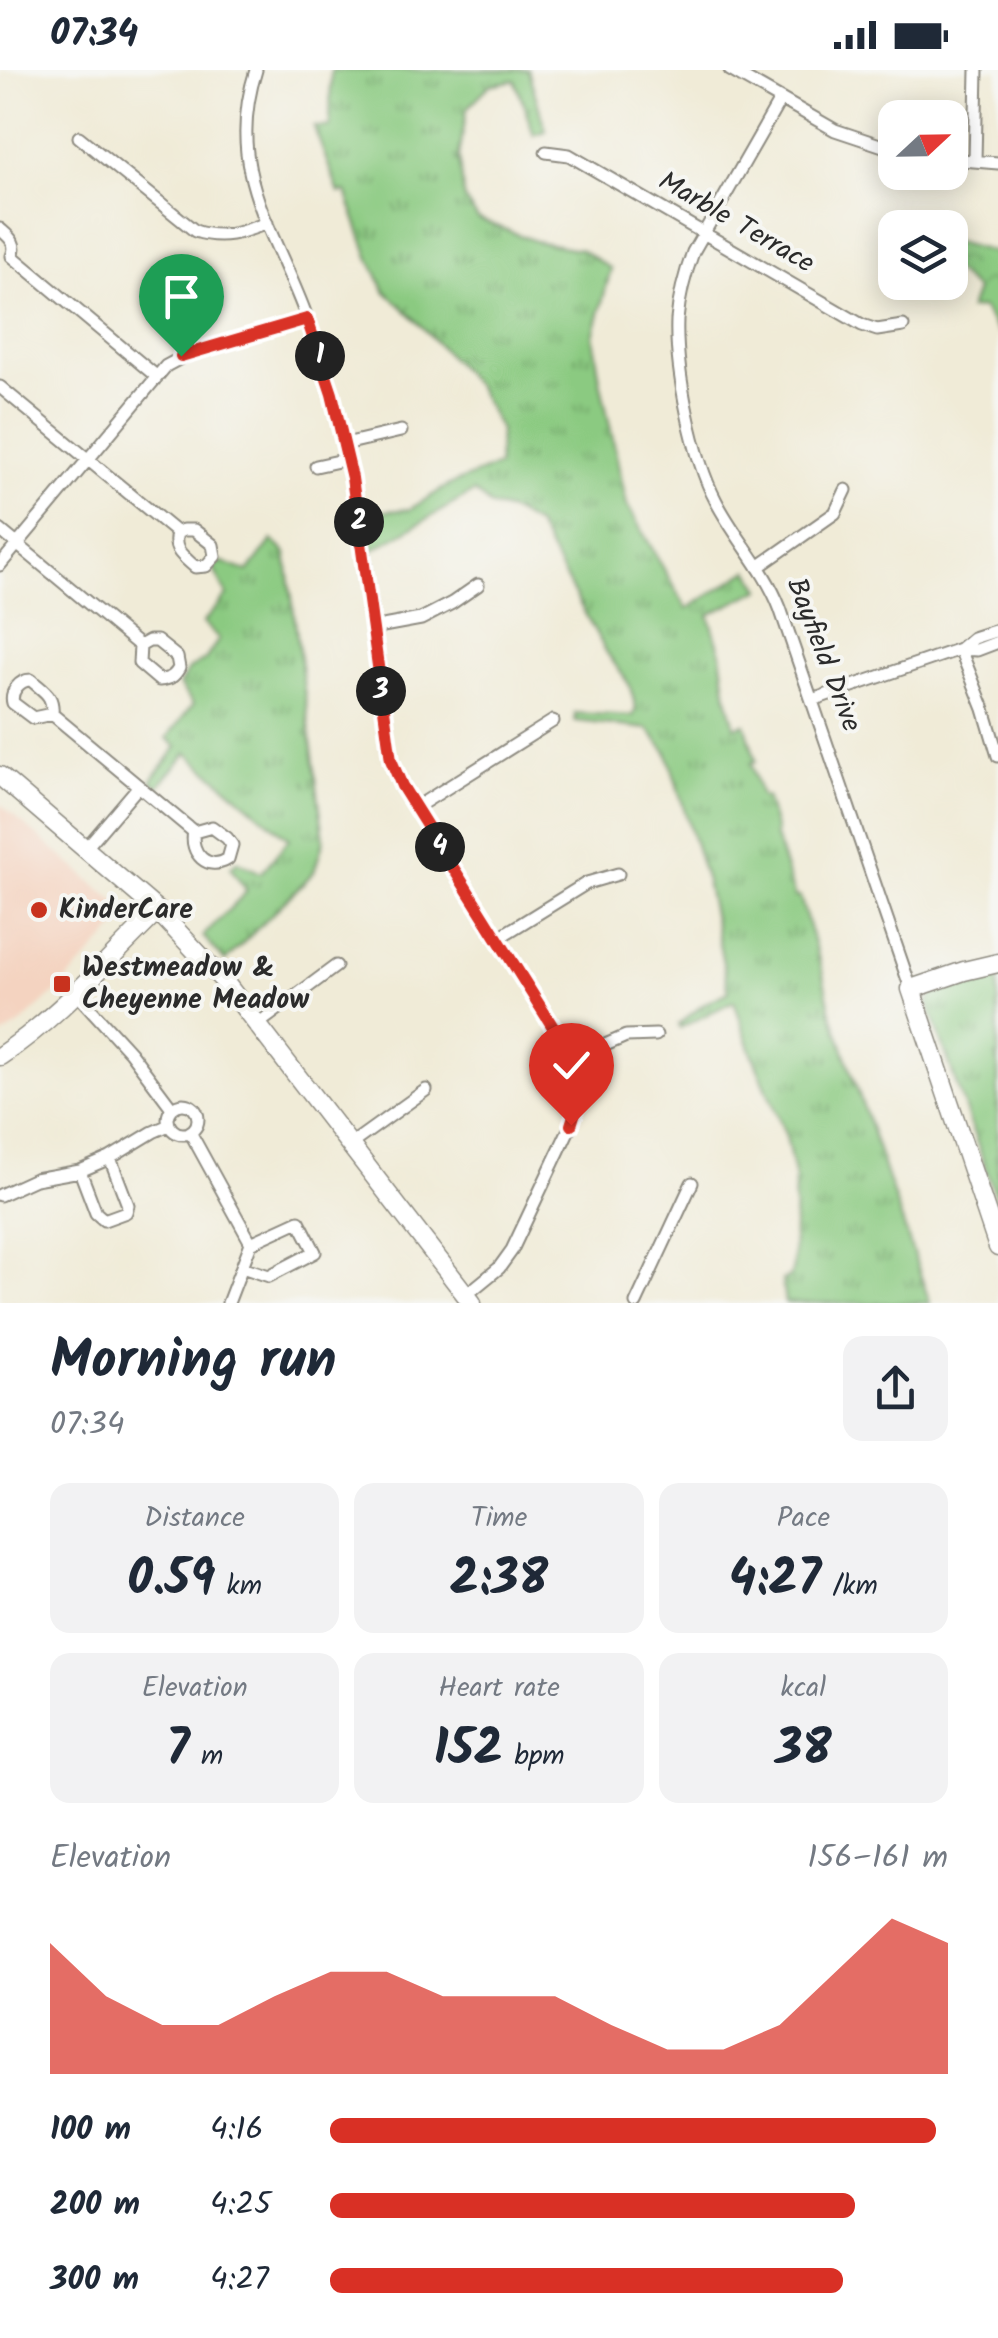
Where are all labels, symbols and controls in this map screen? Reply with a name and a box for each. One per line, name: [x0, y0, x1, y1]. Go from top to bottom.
text: 07:34: [50, 5, 138, 65]
north arrow: [878, 100, 968, 190]
map controls: [878, 100, 968, 300]
street label: Marble Terrace: [649, 160, 823, 286]
button: layers: [878, 210, 968, 300]
pin: [139, 254, 224, 357]
icon: arrive: [154, 269, 209, 324]
pin: 1: [295, 331, 345, 381]
text: 1: [316, 333, 324, 378]
pin: 2: [334, 497, 384, 547]
text: 2: [351, 499, 367, 544]
street label: Bayfield Drive: [773, 571, 873, 739]
pin: 3: [356, 666, 406, 716]
text: 3: [373, 668, 389, 713]
pin: 4: [415, 822, 465, 872]
text: 4: [432, 824, 448, 869]
place label: KinderCare: [59, 888, 193, 933]
marker: KinderCare: [28, 899, 50, 921]
place label: Westmeadow & Cheyenne Meadow: [82, 946, 310, 1023]
marker: Westmeadow & Cheyenne Meadow: [51, 973, 73, 995]
pin: [529, 1023, 614, 1126]
icon: check: [544, 1038, 599, 1093]
text: Morning run: [50, 1319, 337, 1406]
button: share: [843, 1336, 948, 1441]
text: 07:34: [50, 1400, 125, 1451]
text: Distance: [144, 1496, 245, 1541]
text: Time: [471, 1496, 527, 1541]
text: Pace: [777, 1496, 830, 1541]
text: 0.59: [127, 1541, 215, 1621]
text: 2:38: [450, 1541, 548, 1621]
text: 4:27: [729, 1541, 821, 1621]
text: km: [215, 1564, 262, 1609]
text: /km: [821, 1564, 878, 1609]
text: Elevation: [142, 1666, 248, 1711]
text: Heart rate: [438, 1666, 560, 1711]
text: kcal: [781, 1666, 826, 1711]
text: 7: [166, 1711, 190, 1791]
text: 152: [433, 1711, 503, 1791]
text: 38: [775, 1711, 832, 1791]
text: m: [190, 1734, 223, 1779]
text: bpm: [503, 1734, 565, 1779]
text: Elevation: [50, 1833, 171, 1884]
text: 156–161 m: [807, 1833, 948, 1884]
text: 100 m: [50, 2105, 131, 2156]
text: 4:16: [210, 2105, 263, 2156]
text: 200 m: [50, 2180, 140, 2231]
text: 4:25: [210, 2180, 271, 2231]
text: 300 m: [50, 2255, 139, 2306]
text: 4:27: [210, 2255, 269, 2306]

